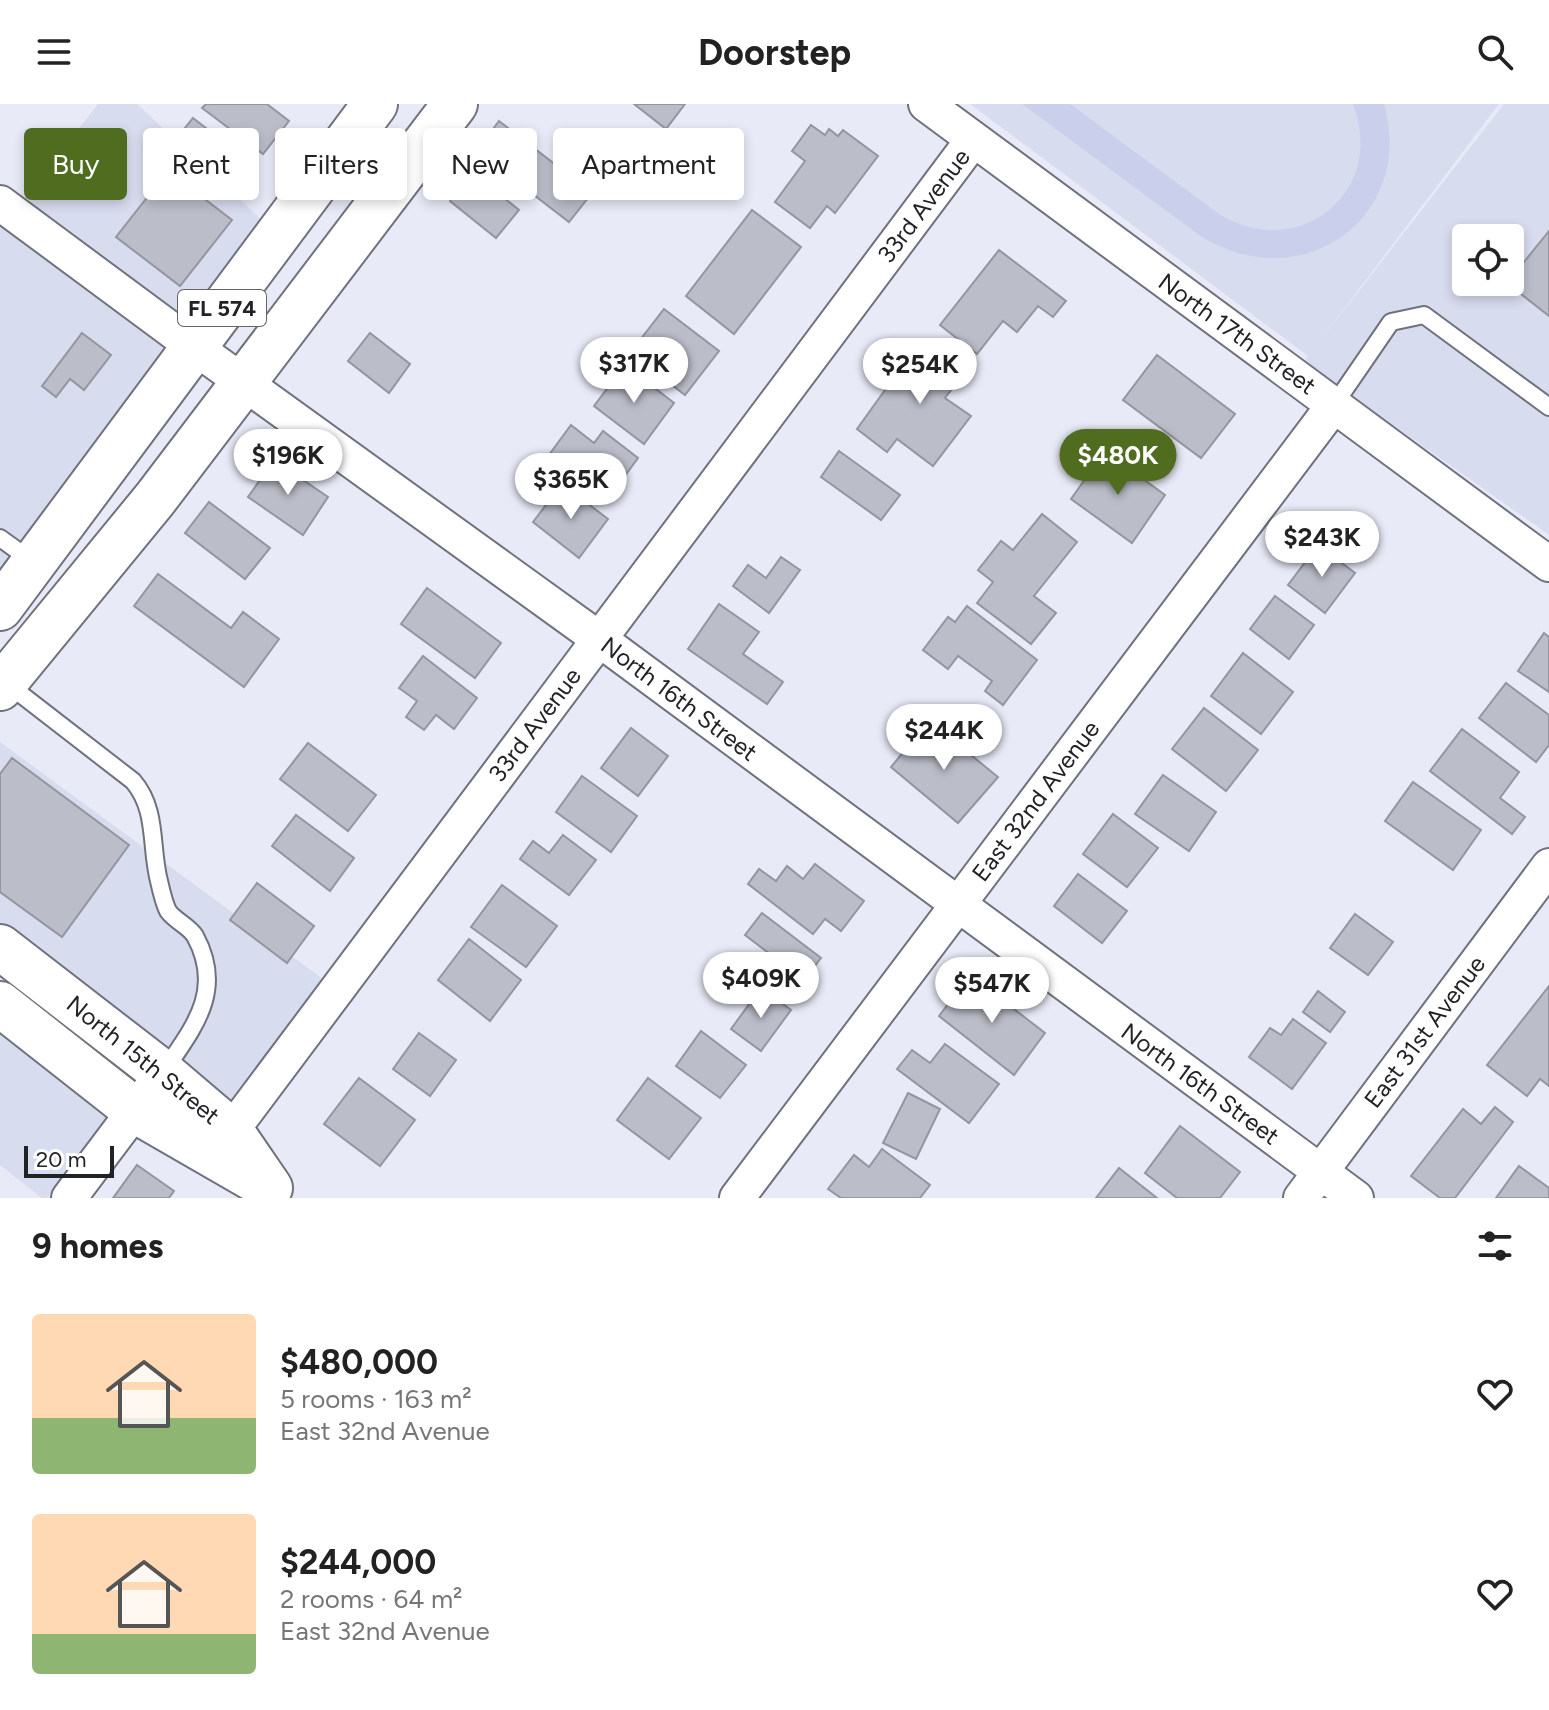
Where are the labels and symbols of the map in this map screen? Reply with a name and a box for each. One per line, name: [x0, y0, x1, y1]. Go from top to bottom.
street label: 33rd Avenue: [871, 143, 976, 268]
street label: North 17th Street: [1153, 267, 1322, 400]
road number: FL 574: [178, 290, 266, 326]
pin: $317K: [578, 337, 690, 405]
pin: $254K: [864, 338, 976, 406]
pin: $196K: [232, 429, 344, 497]
pin: $480K: [1062, 429, 1174, 497]
pin: $365K: [515, 453, 627, 521]
pin: $243K: [1266, 511, 1378, 579]
street label: North 16th Street: [595, 630, 763, 767]
street label: 33rd Avenue: [482, 662, 587, 787]
pin: $244K: [888, 704, 1000, 772]
street label: East 32nd Avenue: [966, 715, 1105, 887]
street label: East 31st Avenue: [1358, 950, 1491, 1113]
pin: $409K: [705, 952, 817, 1020]
pin: $547K: [936, 957, 1048, 1025]
street label: North 15th Street: [61, 989, 226, 1130]
street label: North 16th Street: [1116, 1017, 1285, 1151]
scale bar: [24, 1142, 114, 1178]

